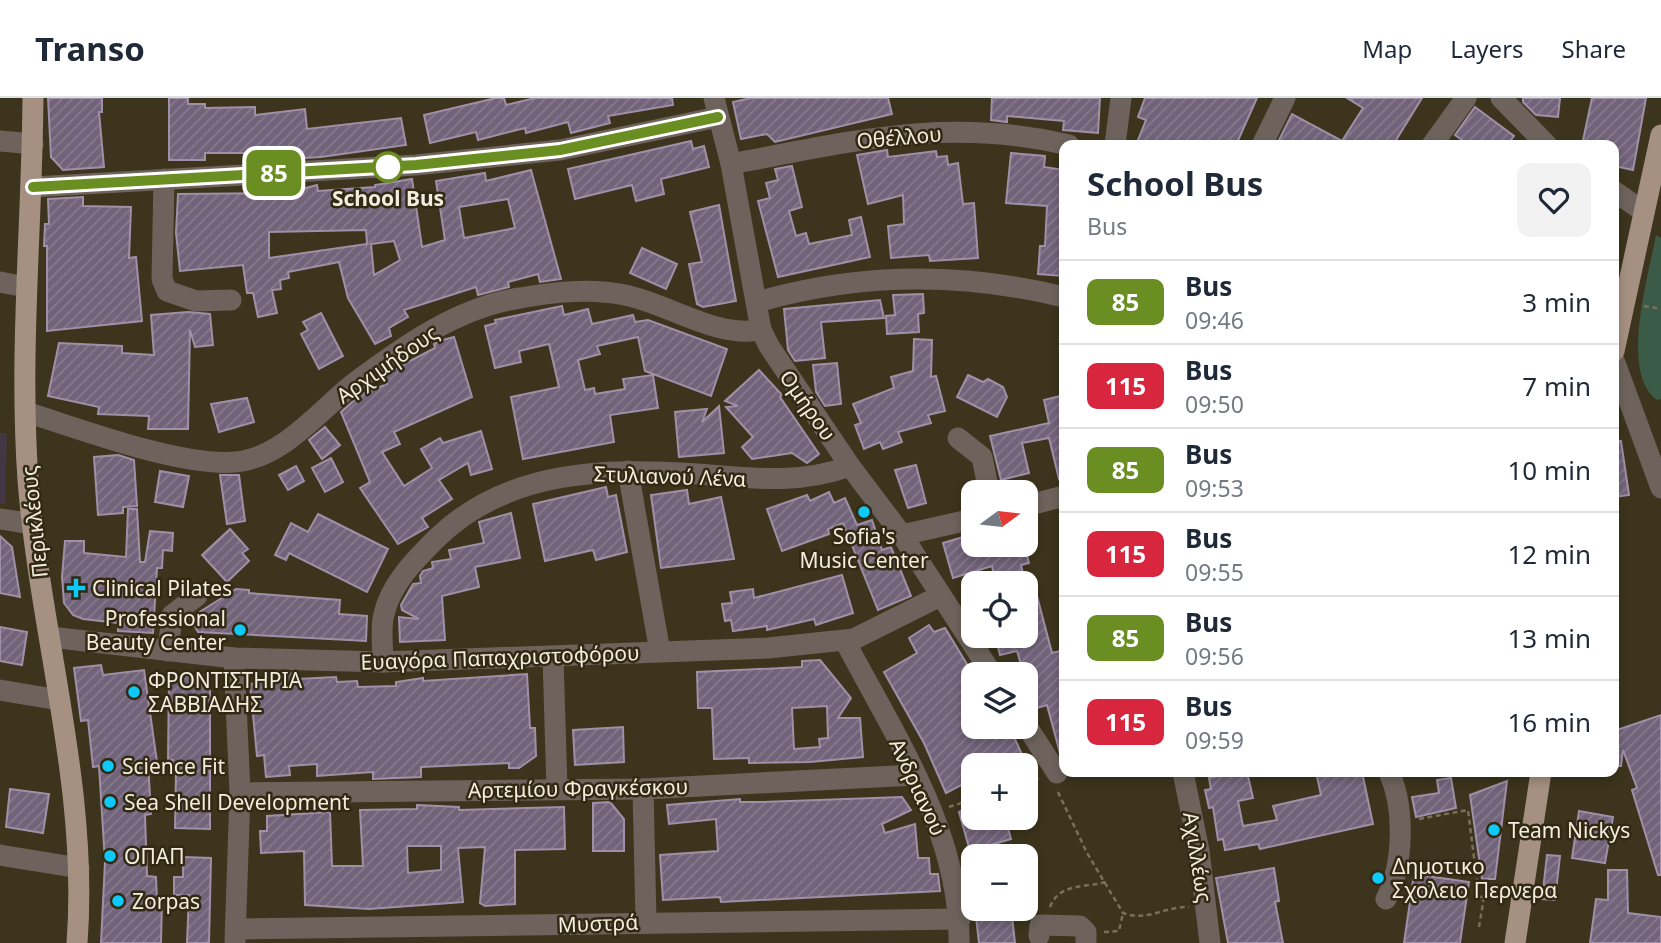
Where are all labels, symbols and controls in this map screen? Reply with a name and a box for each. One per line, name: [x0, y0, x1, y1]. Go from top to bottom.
text: Transo: [35, 26, 145, 71]
text: Map: [1362, 32, 1412, 65]
text: Layers: [1450, 32, 1524, 65]
text: Share: [1562, 32, 1626, 65]
street label: Οθέλλου: [855, 119, 943, 155]
line badge: 85: [243, 150, 306, 196]
marker: School Bus: [373, 152, 403, 182]
text: 85: [260, 156, 288, 189]
text: School Bus: [1087, 161, 1263, 206]
button: heart: [1517, 163, 1591, 237]
place label: School Bus: [332, 184, 444, 212]
text: Bus: [1087, 210, 1127, 242]
text: Bus: [1185, 268, 1232, 304]
text: 3 min: [1522, 284, 1591, 320]
text: 85: [1112, 285, 1139, 318]
text: 09:46: [1185, 304, 1244, 336]
street label: Αρχιμήδους: [330, 318, 444, 410]
text: Bus: [1185, 352, 1232, 388]
street label: Ομήρου: [774, 364, 842, 446]
text: 7 min: [1522, 368, 1591, 404]
text: 115: [1105, 369, 1146, 402]
text: 09:50: [1185, 388, 1244, 420]
text: Bus: [1185, 436, 1232, 472]
text: 10 min: [1507, 452, 1591, 488]
text: 85: [1112, 453, 1139, 486]
street label: Στυλιανού Λένα: [593, 459, 747, 493]
street label: Περικλέους: [14, 465, 54, 579]
text: 09:53: [1185, 472, 1244, 504]
north arrow: [961, 480, 1038, 556]
map controls: [961, 480, 1038, 921]
marker: Sofia's Music Center: [856, 504, 872, 520]
text: Bus: [1185, 520, 1232, 556]
place label: Sofia's Music Center: [799, 522, 929, 574]
text: 12 min: [1507, 536, 1591, 572]
text: 115: [1105, 537, 1146, 570]
text: 09:55: [1185, 556, 1244, 588]
button: locate: [961, 571, 1038, 648]
place label: Clinical Pilates: [92, 574, 232, 602]
marker: Clinical Pilates: [66, 578, 86, 598]
place label: Professional Beauty Center: [86, 604, 226, 656]
text: Bus: [1185, 604, 1232, 640]
text: 13 min: [1507, 620, 1591, 656]
text: 85: [1112, 621, 1139, 654]
marker: Professional Beauty Center: [232, 622, 248, 638]
street label: Ευαγόρα Παπαχριστοφόρου: [360, 638, 640, 676]
text: 09:56: [1185, 640, 1244, 672]
button: layers: [961, 662, 1038, 739]
place label: ΦΡΟΝΤΙΣΤΗΡΙΑ ΣΑΒΒΙΑΔΗΣ: [148, 666, 303, 718]
marker: ΦΡΟΝΤΙΣΤΗΡΙΑ ΣΑΒΒΙΑΔΗΣ: [126, 684, 142, 700]
text: Bus: [1185, 688, 1232, 724]
text: 16 min: [1507, 704, 1591, 740]
text: 115: [1105, 705, 1146, 738]
text: 09:59: [1185, 724, 1244, 756]
street label: Ανδριανού: [883, 734, 953, 840]
place label: Science Fit: [122, 752, 226, 780]
button: +: [961, 753, 1038, 830]
marker: Science Fit: [100, 758, 116, 774]
street label: Αρτεμίου Φραγκέσκου: [468, 772, 688, 804]
place label: Sea Shell Development: [124, 788, 350, 816]
marker: Sea Shell Development: [102, 794, 118, 810]
street label: Αχιλλέως: [1177, 810, 1219, 904]
place label: Team Nickys: [1508, 816, 1630, 844]
marker: Team Nickys: [1486, 822, 1502, 838]
place label: ΟΠΑΠ: [124, 842, 185, 870]
button: −: [961, 844, 1038, 921]
marker: ΟΠΑΠ: [102, 848, 118, 864]
place label: Δημοτικο Σχολειο Περνερα: [1392, 852, 1557, 904]
marker: Δημοτικο Σχολειο Περνερα: [1370, 870, 1386, 886]
place label: Zorpas: [132, 887, 200, 915]
marker: Zorpas: [110, 893, 126, 909]
street label: Μυστρά: [557, 908, 639, 938]

